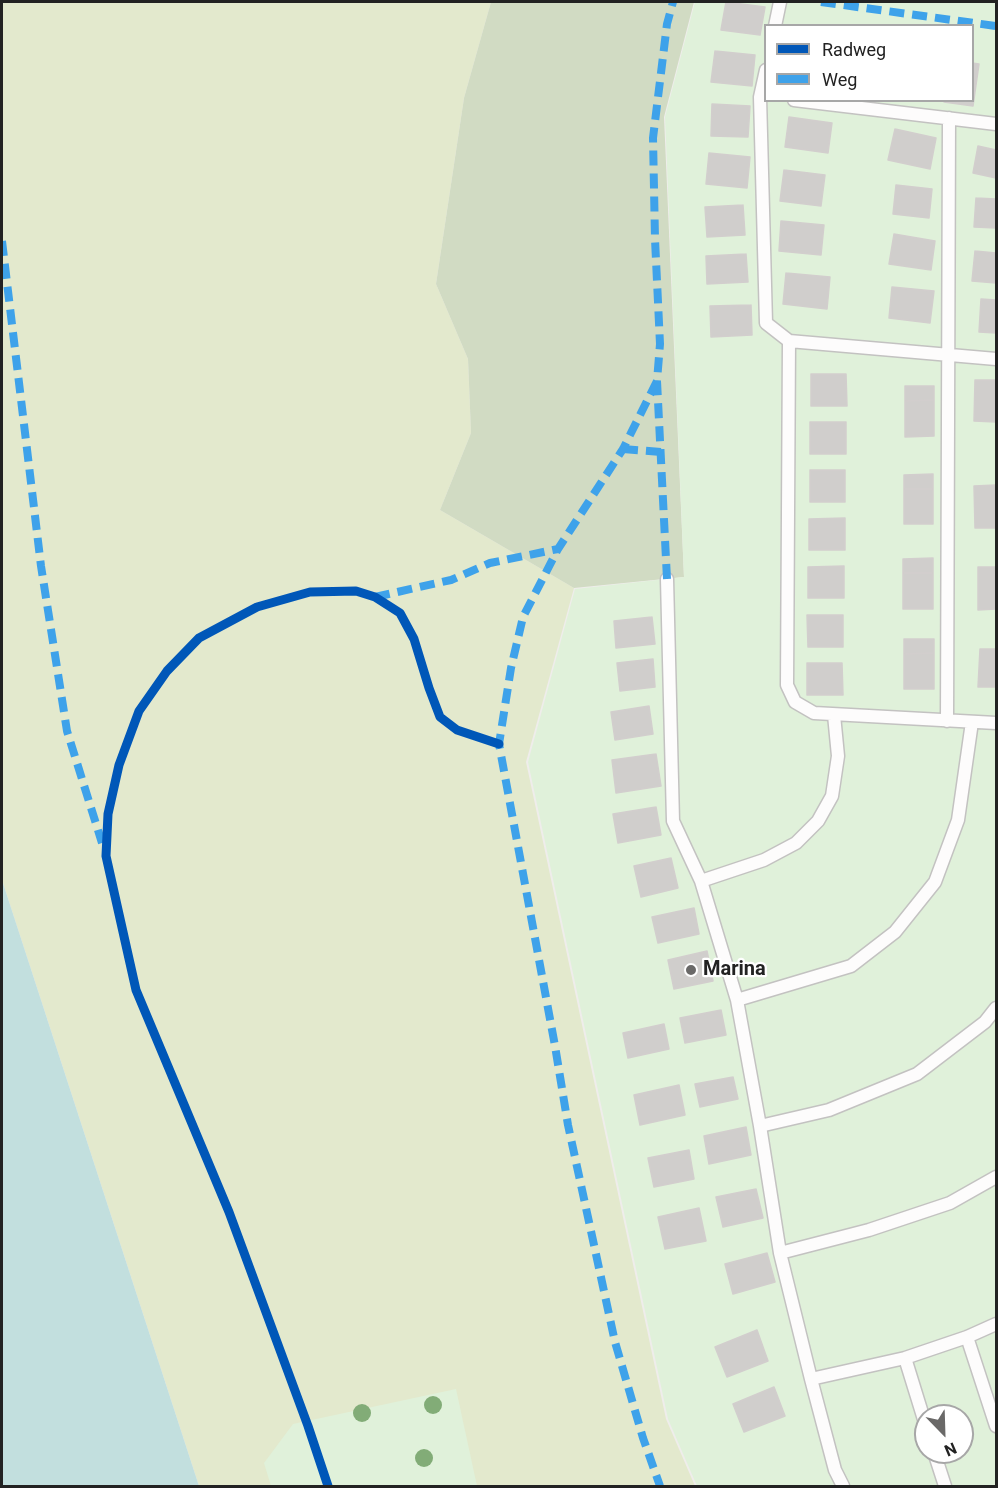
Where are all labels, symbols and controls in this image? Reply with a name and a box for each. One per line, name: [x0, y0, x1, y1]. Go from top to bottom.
legend: [764, 24, 974, 102]
text: Radweg: [822, 39, 886, 60]
text: Weg: [822, 69, 857, 90]
place label: Marina: [703, 958, 766, 982]
marker: Marina: [684, 963, 698, 977]
north arrow: [914, 1404, 974, 1464]
text: N: [942, 1438, 959, 1460]

